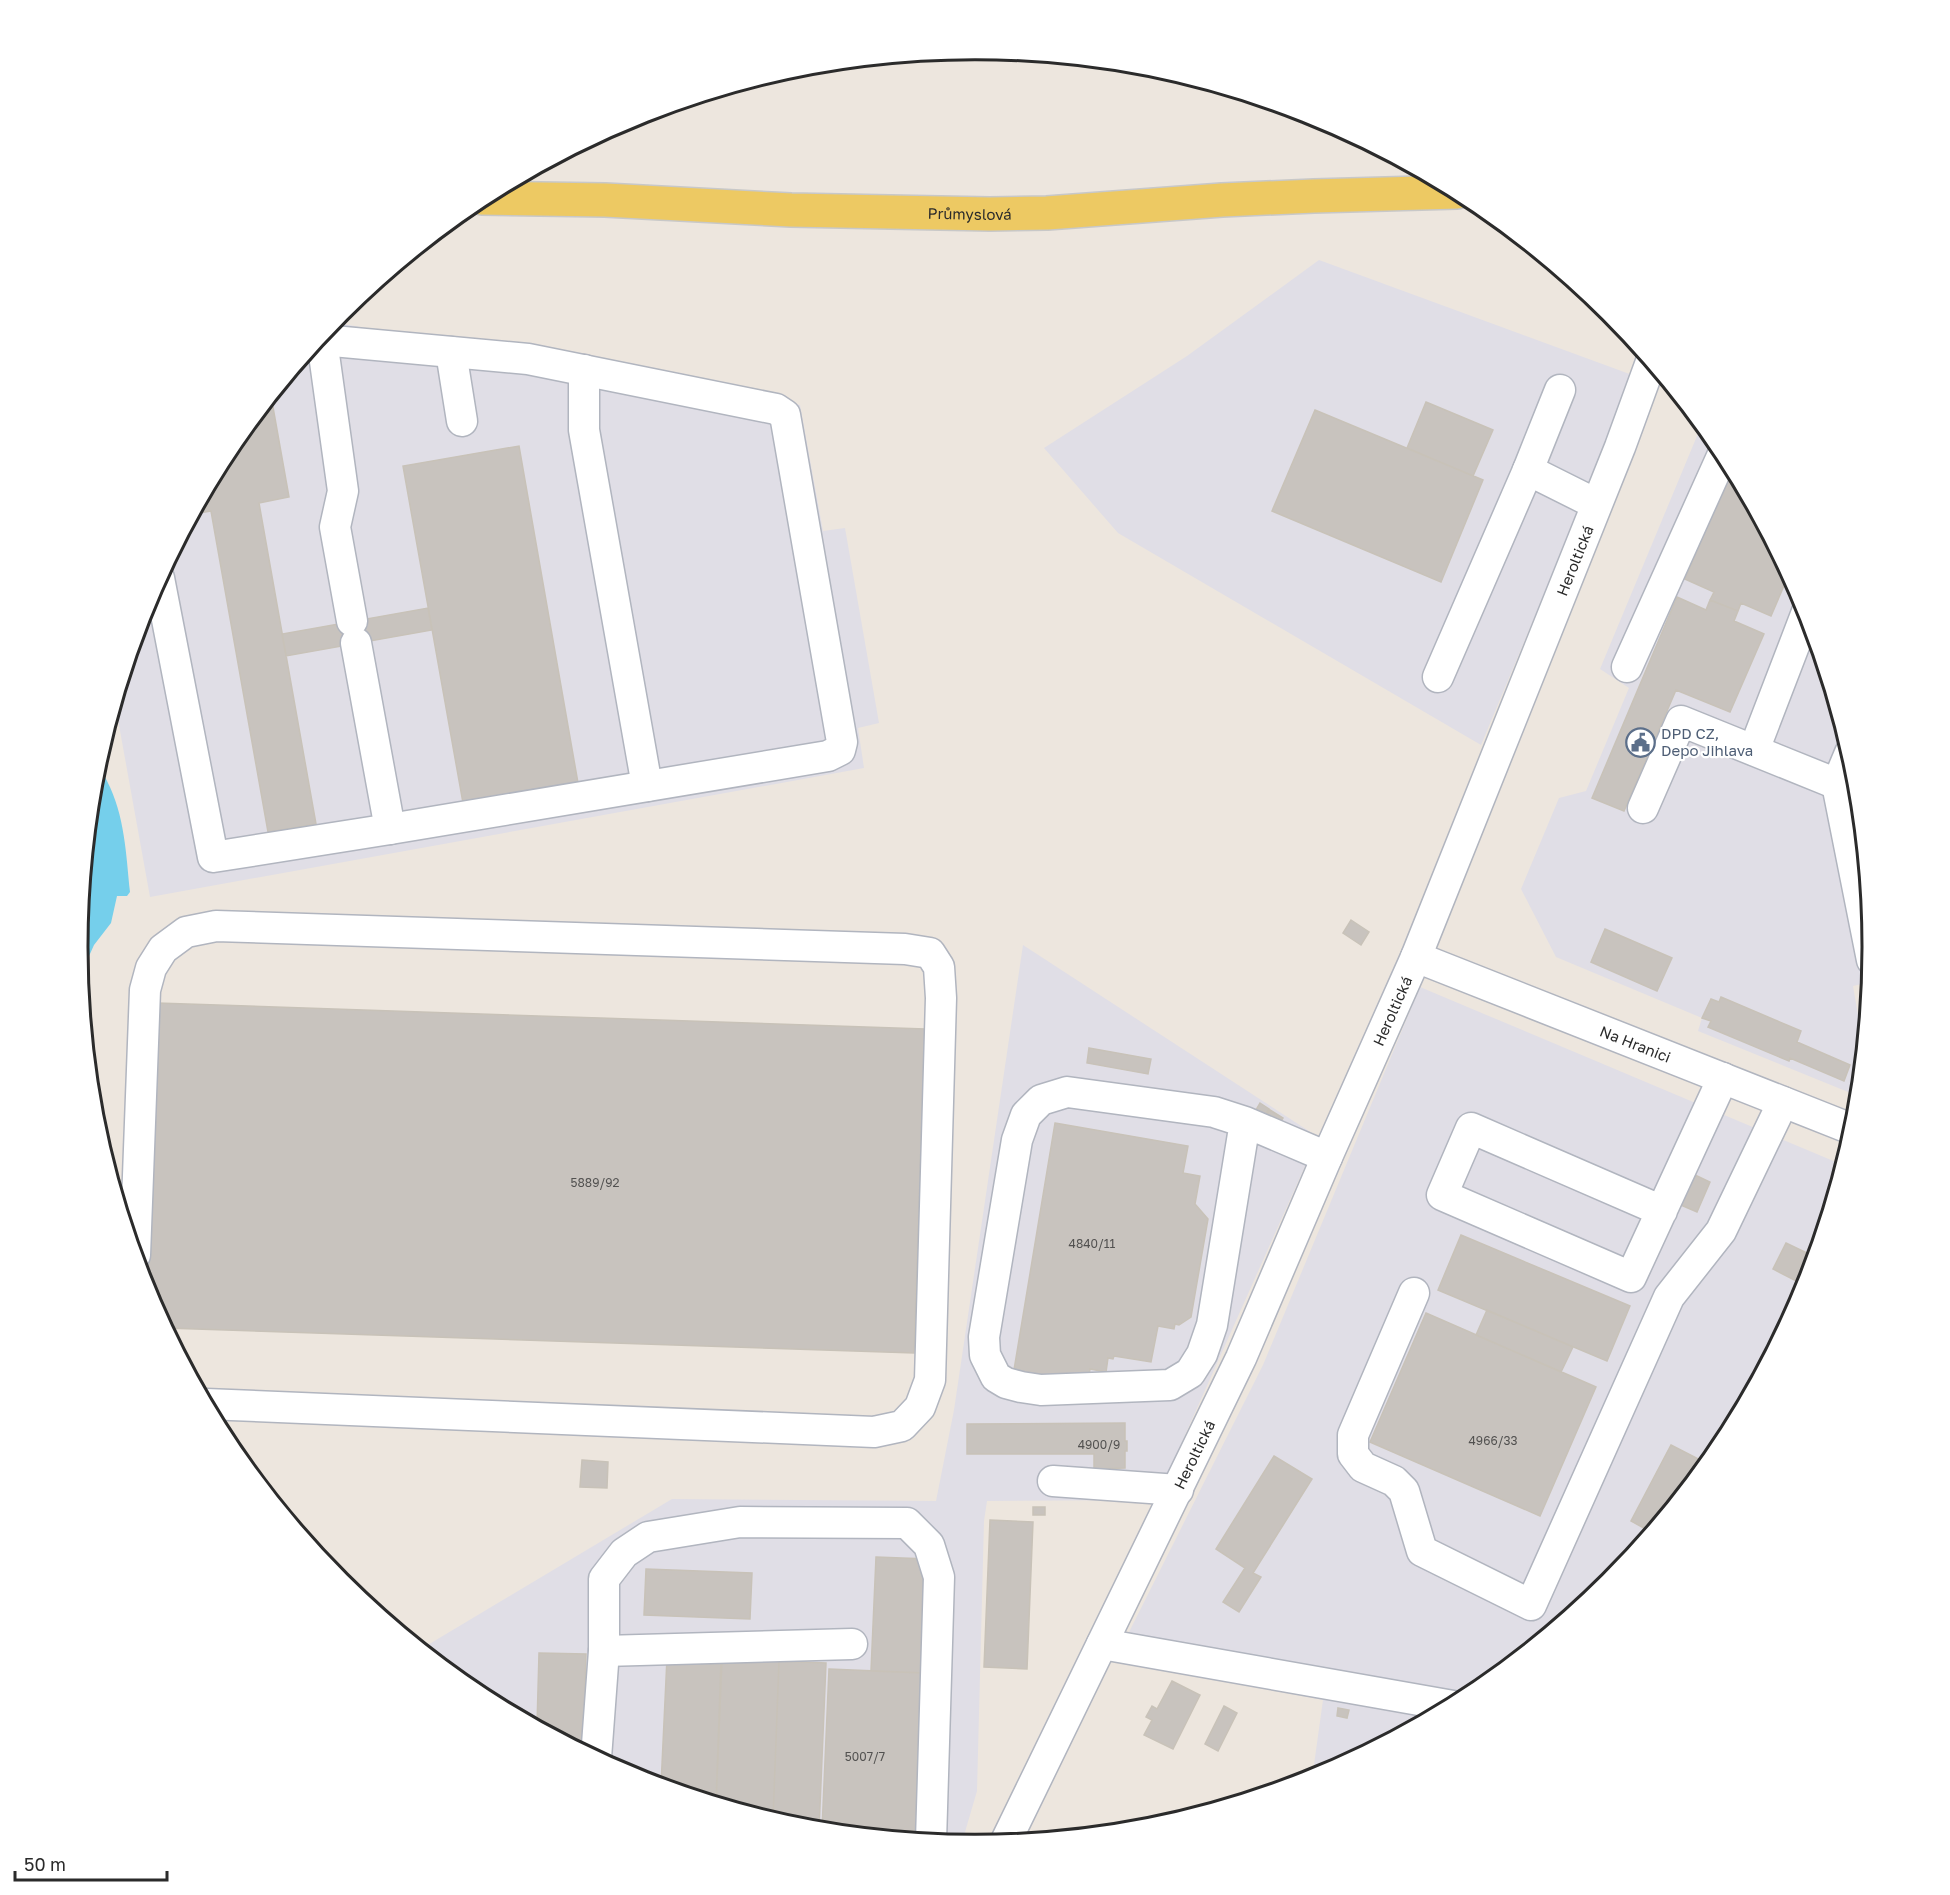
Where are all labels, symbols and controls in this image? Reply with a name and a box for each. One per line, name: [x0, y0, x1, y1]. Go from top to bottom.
street label: Průmyslová: [928, 204, 1012, 223]
street label: Heroltická: [1552, 523, 1597, 598]
place label: DPD CZ, Depo Jihlava: [1661, 724, 1753, 759]
public building icon: DPD CZ, Depo Jihlava: [1624, 726, 1656, 758]
street label: Heroltická: [1369, 973, 1415, 1048]
street label: Na Hranici: [1597, 1022, 1674, 1066]
house number: 5889/92: [571, 1175, 619, 1190]
house number: 4840/11: [1069, 1236, 1116, 1251]
street label: Heroltická: [1170, 1417, 1218, 1492]
house number: 4966/33: [1469, 1433, 1517, 1448]
house number: 4900/9: [1078, 1437, 1120, 1452]
house number: 5007/7: [845, 1749, 885, 1764]
scale bar: [15, 1844, 166, 1882]
text: 50 m: [24, 1853, 66, 1875]

